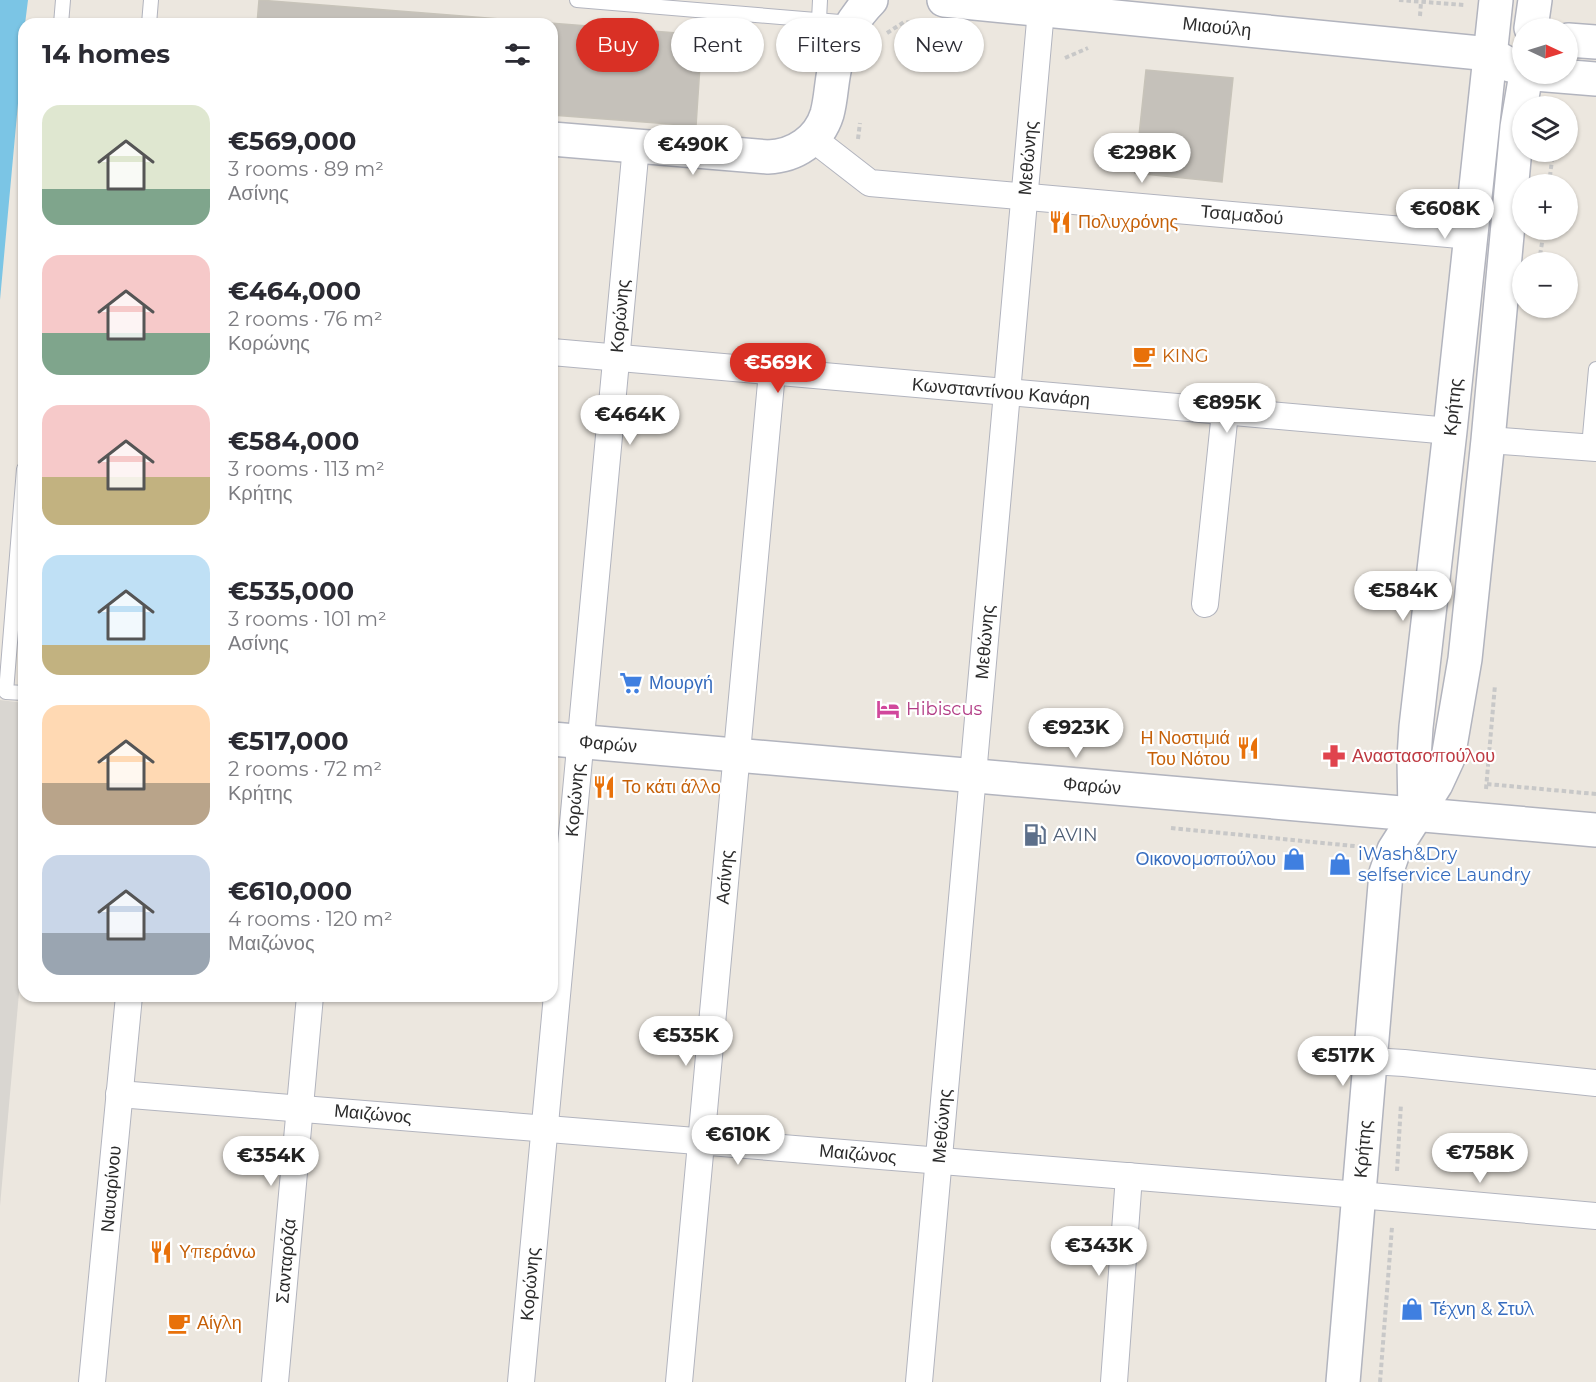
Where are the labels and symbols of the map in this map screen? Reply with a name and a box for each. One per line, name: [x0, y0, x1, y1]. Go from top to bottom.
street label: Μιαούλη: [1182, 12, 1252, 42]
north arrow: [1512, 18, 1578, 84]
street label: Μεθώνης: [1014, 119, 1042, 196]
pin: €490K: [651, 125, 735, 176]
pin: €298K: [1100, 133, 1184, 184]
pin: €608K: [1403, 189, 1487, 240]
street label: Τσαμαδού: [1200, 200, 1284, 230]
restaurant icon: Πολυχρόνης: [1047, 209, 1073, 235]
place label: Πολυχρόνης: [1078, 211, 1178, 233]
street label: Κορώνης: [606, 278, 634, 354]
pin: €569K: [736, 343, 820, 394]
cafe icon: KING: [1131, 343, 1157, 369]
place label: KING: [1162, 345, 1209, 367]
street label: Κωνσταντίνου Κανάρη: [911, 373, 1091, 411]
street label: Κρήτης: [1439, 377, 1467, 437]
pin: €895K: [1185, 383, 1269, 434]
pin: €464K: [588, 395, 672, 446]
pin: €584K: [1361, 571, 1445, 622]
street label: Μεθώνης: [971, 603, 999, 680]
supermarket icon: Μουργή: [618, 670, 644, 696]
place label: Μουργή: [649, 672, 713, 694]
hotel icon: Hibiscus: [875, 696, 901, 722]
place label: Hibiscus: [906, 698, 983, 720]
pin: €923K: [1034, 708, 1118, 759]
place label: Η Νοστιμιά Του Νότου: [1140, 727, 1230, 770]
street label: Φαρών: [578, 731, 638, 757]
restaurant icon: Η Νοστιμιά Του Νότου: [1235, 735, 1261, 761]
pharmacy icon: Αναστασοπούλου: [1321, 743, 1347, 769]
place label: Αναστασοπούλου: [1352, 745, 1495, 767]
street label: Κορώνης: [561, 762, 589, 838]
street label: Φαρών: [1062, 773, 1122, 799]
restaurant icon: Το κάτι άλλο: [591, 774, 617, 800]
place label: Το κάτι άλλο: [622, 776, 721, 798]
fuel station icon: AVIN: [1022, 822, 1048, 848]
place label: AVIN: [1053, 824, 1098, 846]
place label: iWash&Dry selfservice Laundry: [1358, 843, 1531, 886]
shop icon: Οικονομοπούλου: [1281, 846, 1307, 872]
street label: Ασίνης: [712, 848, 738, 905]
place label: Οικονομοπούλου: [1136, 848, 1276, 870]
shop icon: iWash&Dry selfservice Laundry: [1327, 851, 1353, 877]
pin: €535K: [644, 1016, 728, 1067]
pin: €517K: [1301, 1036, 1385, 1087]
street label: Μεθώνης: [928, 1087, 956, 1164]
street label: Μαιζώνος: [333, 1100, 413, 1128]
pin: €610K: [696, 1115, 780, 1166]
street label: Κρήτης: [1350, 1119, 1377, 1179]
pin: €758K: [1438, 1133, 1522, 1184]
pin: €354K: [229, 1136, 313, 1187]
street label: Μαιζώνος: [818, 1140, 898, 1168]
street label: Ναυαρίνου: [96, 1145, 126, 1233]
street label: Σανταρόζα: [271, 1218, 301, 1304]
pin: €343K: [1057, 1226, 1141, 1277]
restaurant icon: Υπεράνω: [148, 1239, 174, 1265]
place label: Υπεράνω: [179, 1241, 256, 1263]
street label: Κορώνης: [516, 1246, 544, 1322]
shop icon: Τέχνη & Στυλ: [1399, 1296, 1425, 1322]
place label: Τέχνη & Στυλ: [1430, 1298, 1534, 1320]
cafe icon: Αίγλη: [166, 1310, 192, 1336]
place label: Αίγλη: [197, 1312, 242, 1334]

